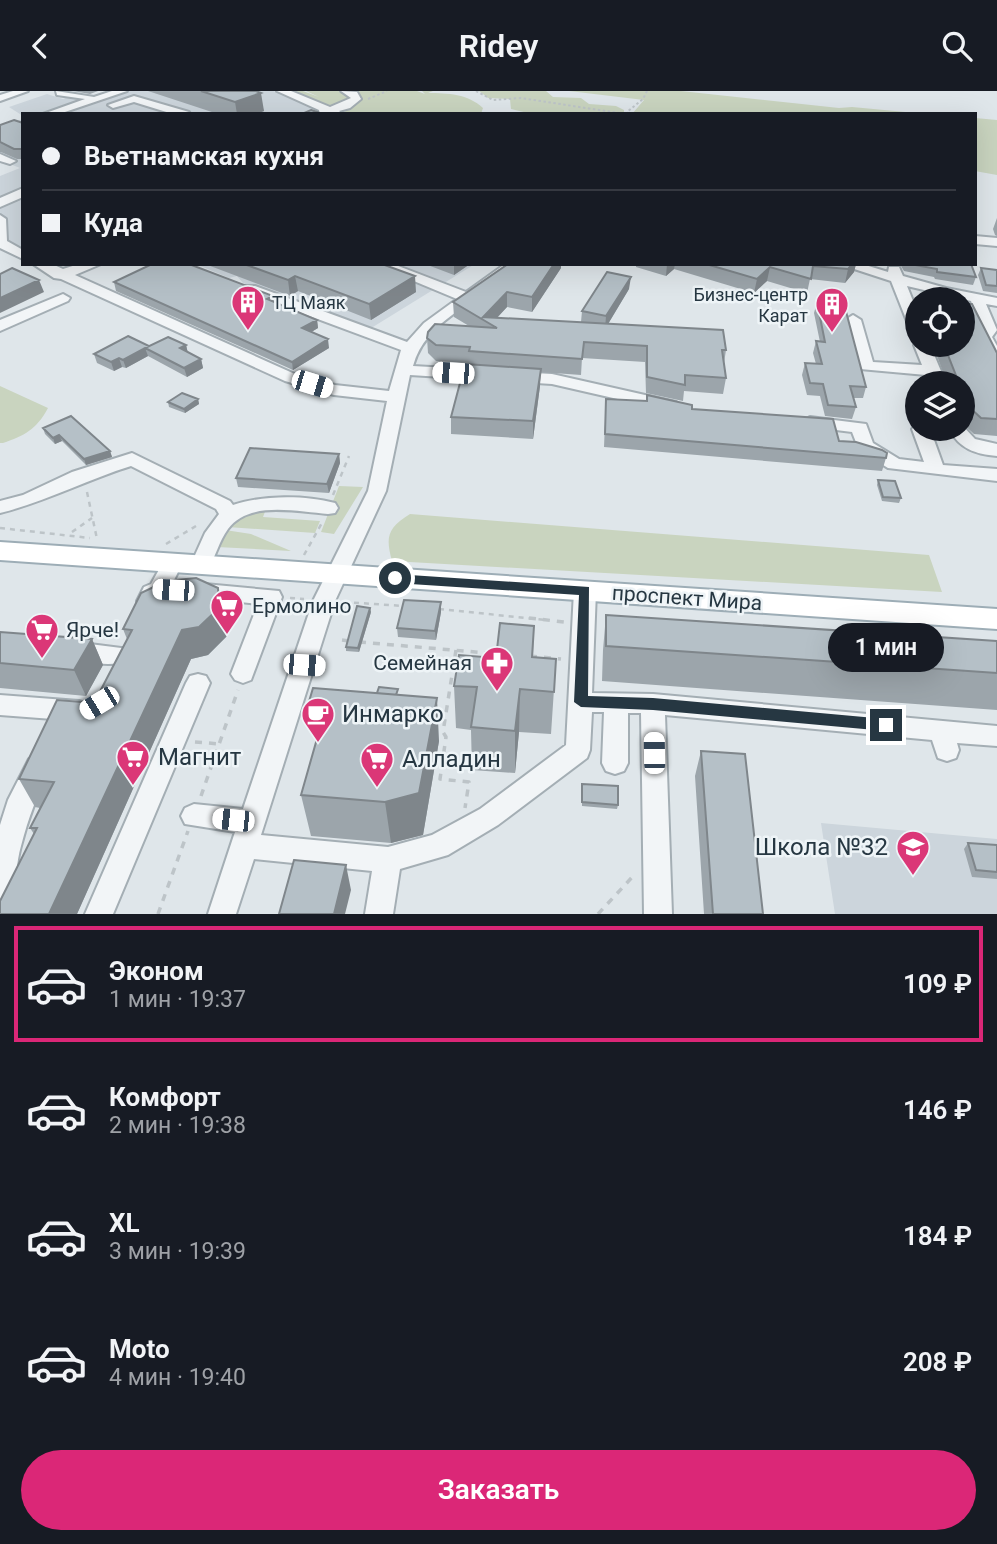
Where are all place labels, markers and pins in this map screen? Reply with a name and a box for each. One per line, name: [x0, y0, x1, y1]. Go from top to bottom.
building icon: ТЦ Маяк: [229, 283, 267, 332]
place label: Бизнес-центр Карат: [693, 284, 808, 326]
building icon: Бизнес-центр Карат: [813, 285, 851, 334]
place label: ТЦ Маяк: [272, 292, 346, 313]
supermarket icon: Ермолино: [208, 587, 246, 636]
place label: Ермолино: [252, 594, 351, 618]
supermarket icon: Ярче!: [23, 611, 61, 660]
place label: Ярче!: [66, 618, 119, 642]
pharmacy icon: Семейная: [478, 644, 516, 693]
place label: Семейная: [373, 651, 472, 675]
cafe icon: Инмарко: [299, 695, 337, 744]
place label: Инмарко: [342, 700, 444, 728]
supermarket icon: Магнит: [114, 738, 152, 787]
supermarket icon: Алладин: [358, 740, 396, 789]
place label: Магнит: [158, 743, 242, 771]
place label: Алладин: [402, 745, 501, 773]
school or university icon: Школа №32: [894, 828, 932, 877]
place label: Школа №32: [755, 833, 888, 861]

